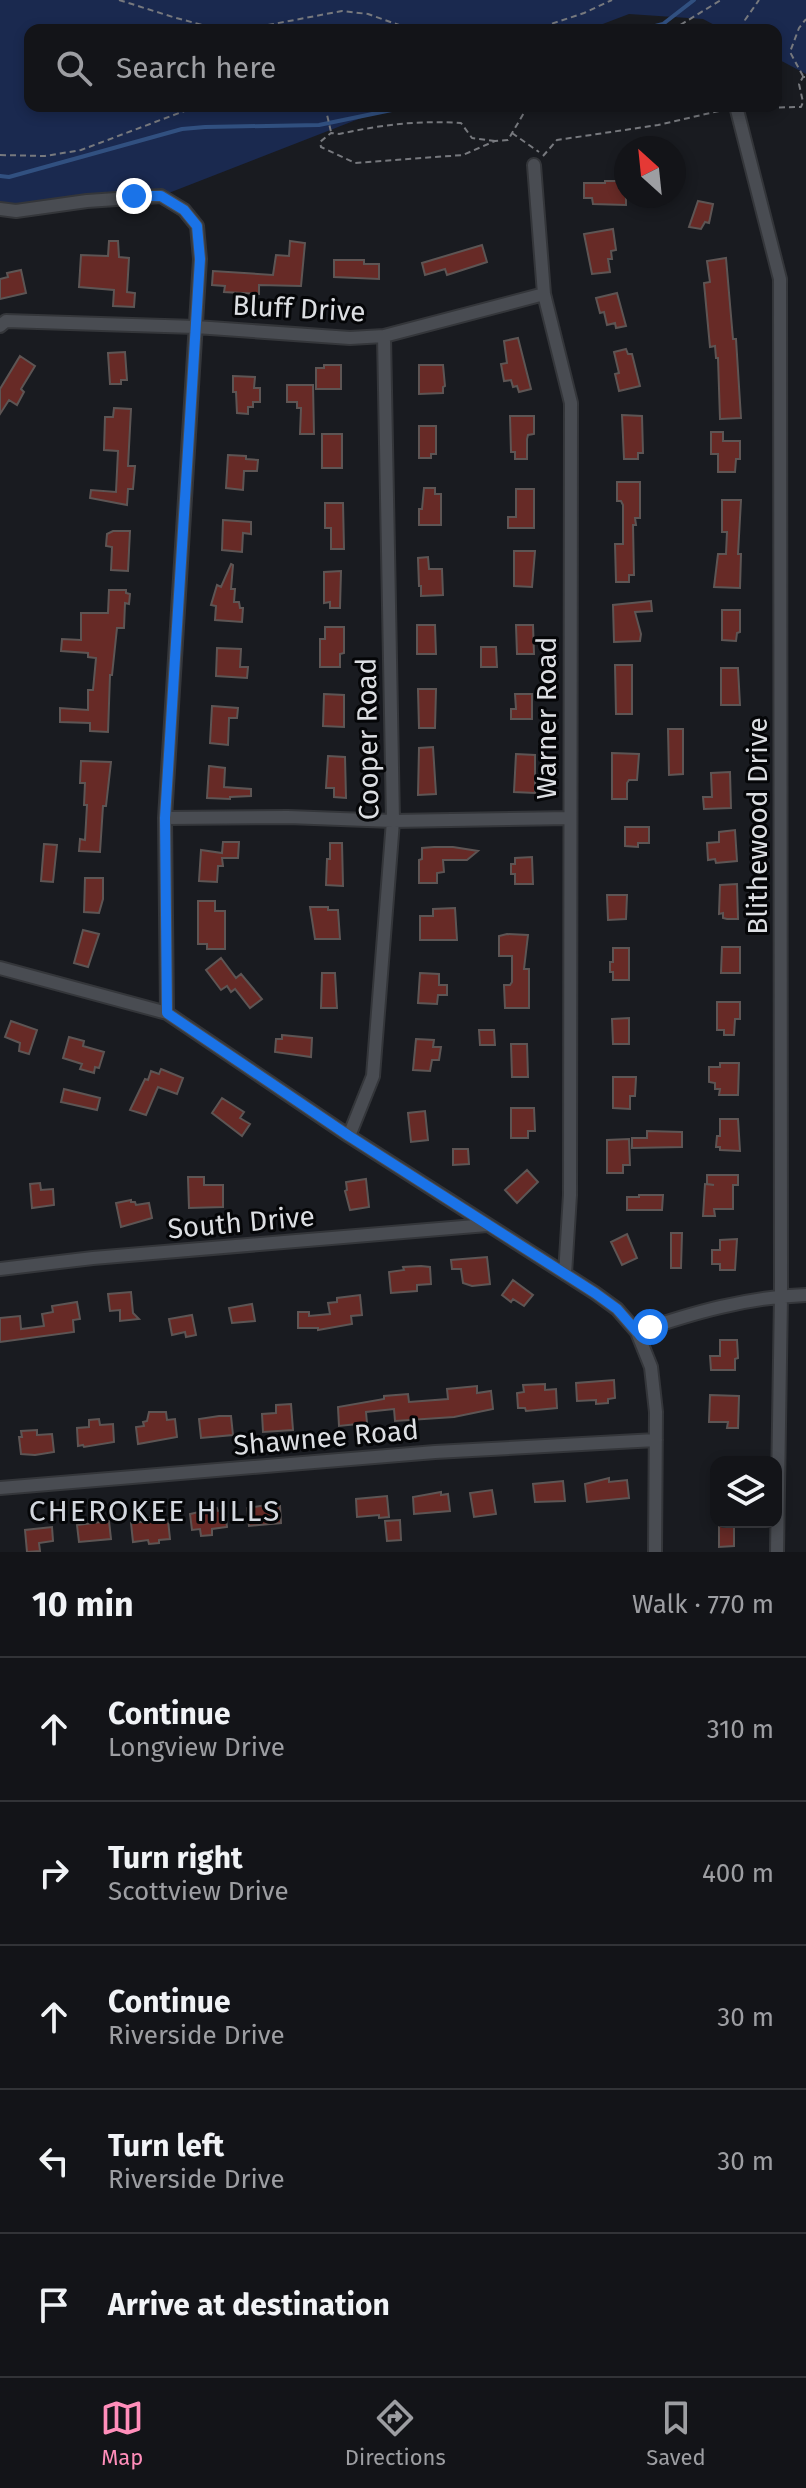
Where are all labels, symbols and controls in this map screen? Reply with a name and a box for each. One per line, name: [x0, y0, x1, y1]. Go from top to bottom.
search box: [24, 24, 782, 112]
icon: search: [52, 46, 96, 90]
text: Search here: [116, 50, 276, 86]
north arrow: [614, 136, 686, 208]
route end: [116, 178, 152, 214]
street label: Bluff Drive: [232, 289, 366, 328]
street label: Warner Road: [530, 637, 563, 799]
street label: Cooper Road: [350, 657, 385, 821]
street label: Blithewood Drive: [741, 717, 774, 935]
street label: South Drive: [166, 1200, 316, 1245]
route start: [632, 1309, 668, 1345]
street label: Shawnee Road: [232, 1413, 420, 1462]
map controls: [710, 1456, 782, 1528]
button: layers: [710, 1456, 782, 1528]
district label: CHEROKEE HILLS: [29, 1493, 281, 1529]
text: 10 min: [32, 1584, 134, 1625]
text: Walk · 770 m: [632, 1589, 774, 1620]
text: Continue: [108, 1696, 231, 1732]
icon: ahead: [32, 1707, 76, 1751]
text: 310 m: [707, 1714, 774, 1745]
text: Longview Drive: [108, 1732, 285, 1763]
text: Turn right: [108, 1840, 243, 1876]
icon: right: [32, 1851, 76, 1895]
text: 400 m: [702, 1858, 774, 1889]
text: Scottview Drive: [108, 1876, 289, 1907]
text: Continue: [108, 1984, 231, 2020]
icon: ahead: [32, 1995, 76, 2039]
text: 30 m: [717, 2002, 774, 2033]
text: Riverside Drive: [108, 2020, 285, 2051]
text: Turn left: [108, 2128, 224, 2164]
icon: left: [32, 2139, 76, 2183]
text: 30 m: [717, 2146, 774, 2177]
text: Riverside Drive: [108, 2164, 285, 2195]
icon: arrive: [32, 2283, 76, 2327]
text: Arrive at destination: [108, 2287, 390, 2323]
tab: Map: [100, 2396, 144, 2471]
tab: Directions: [345, 2396, 446, 2471]
tab: Saved: [646, 2396, 706, 2471]

